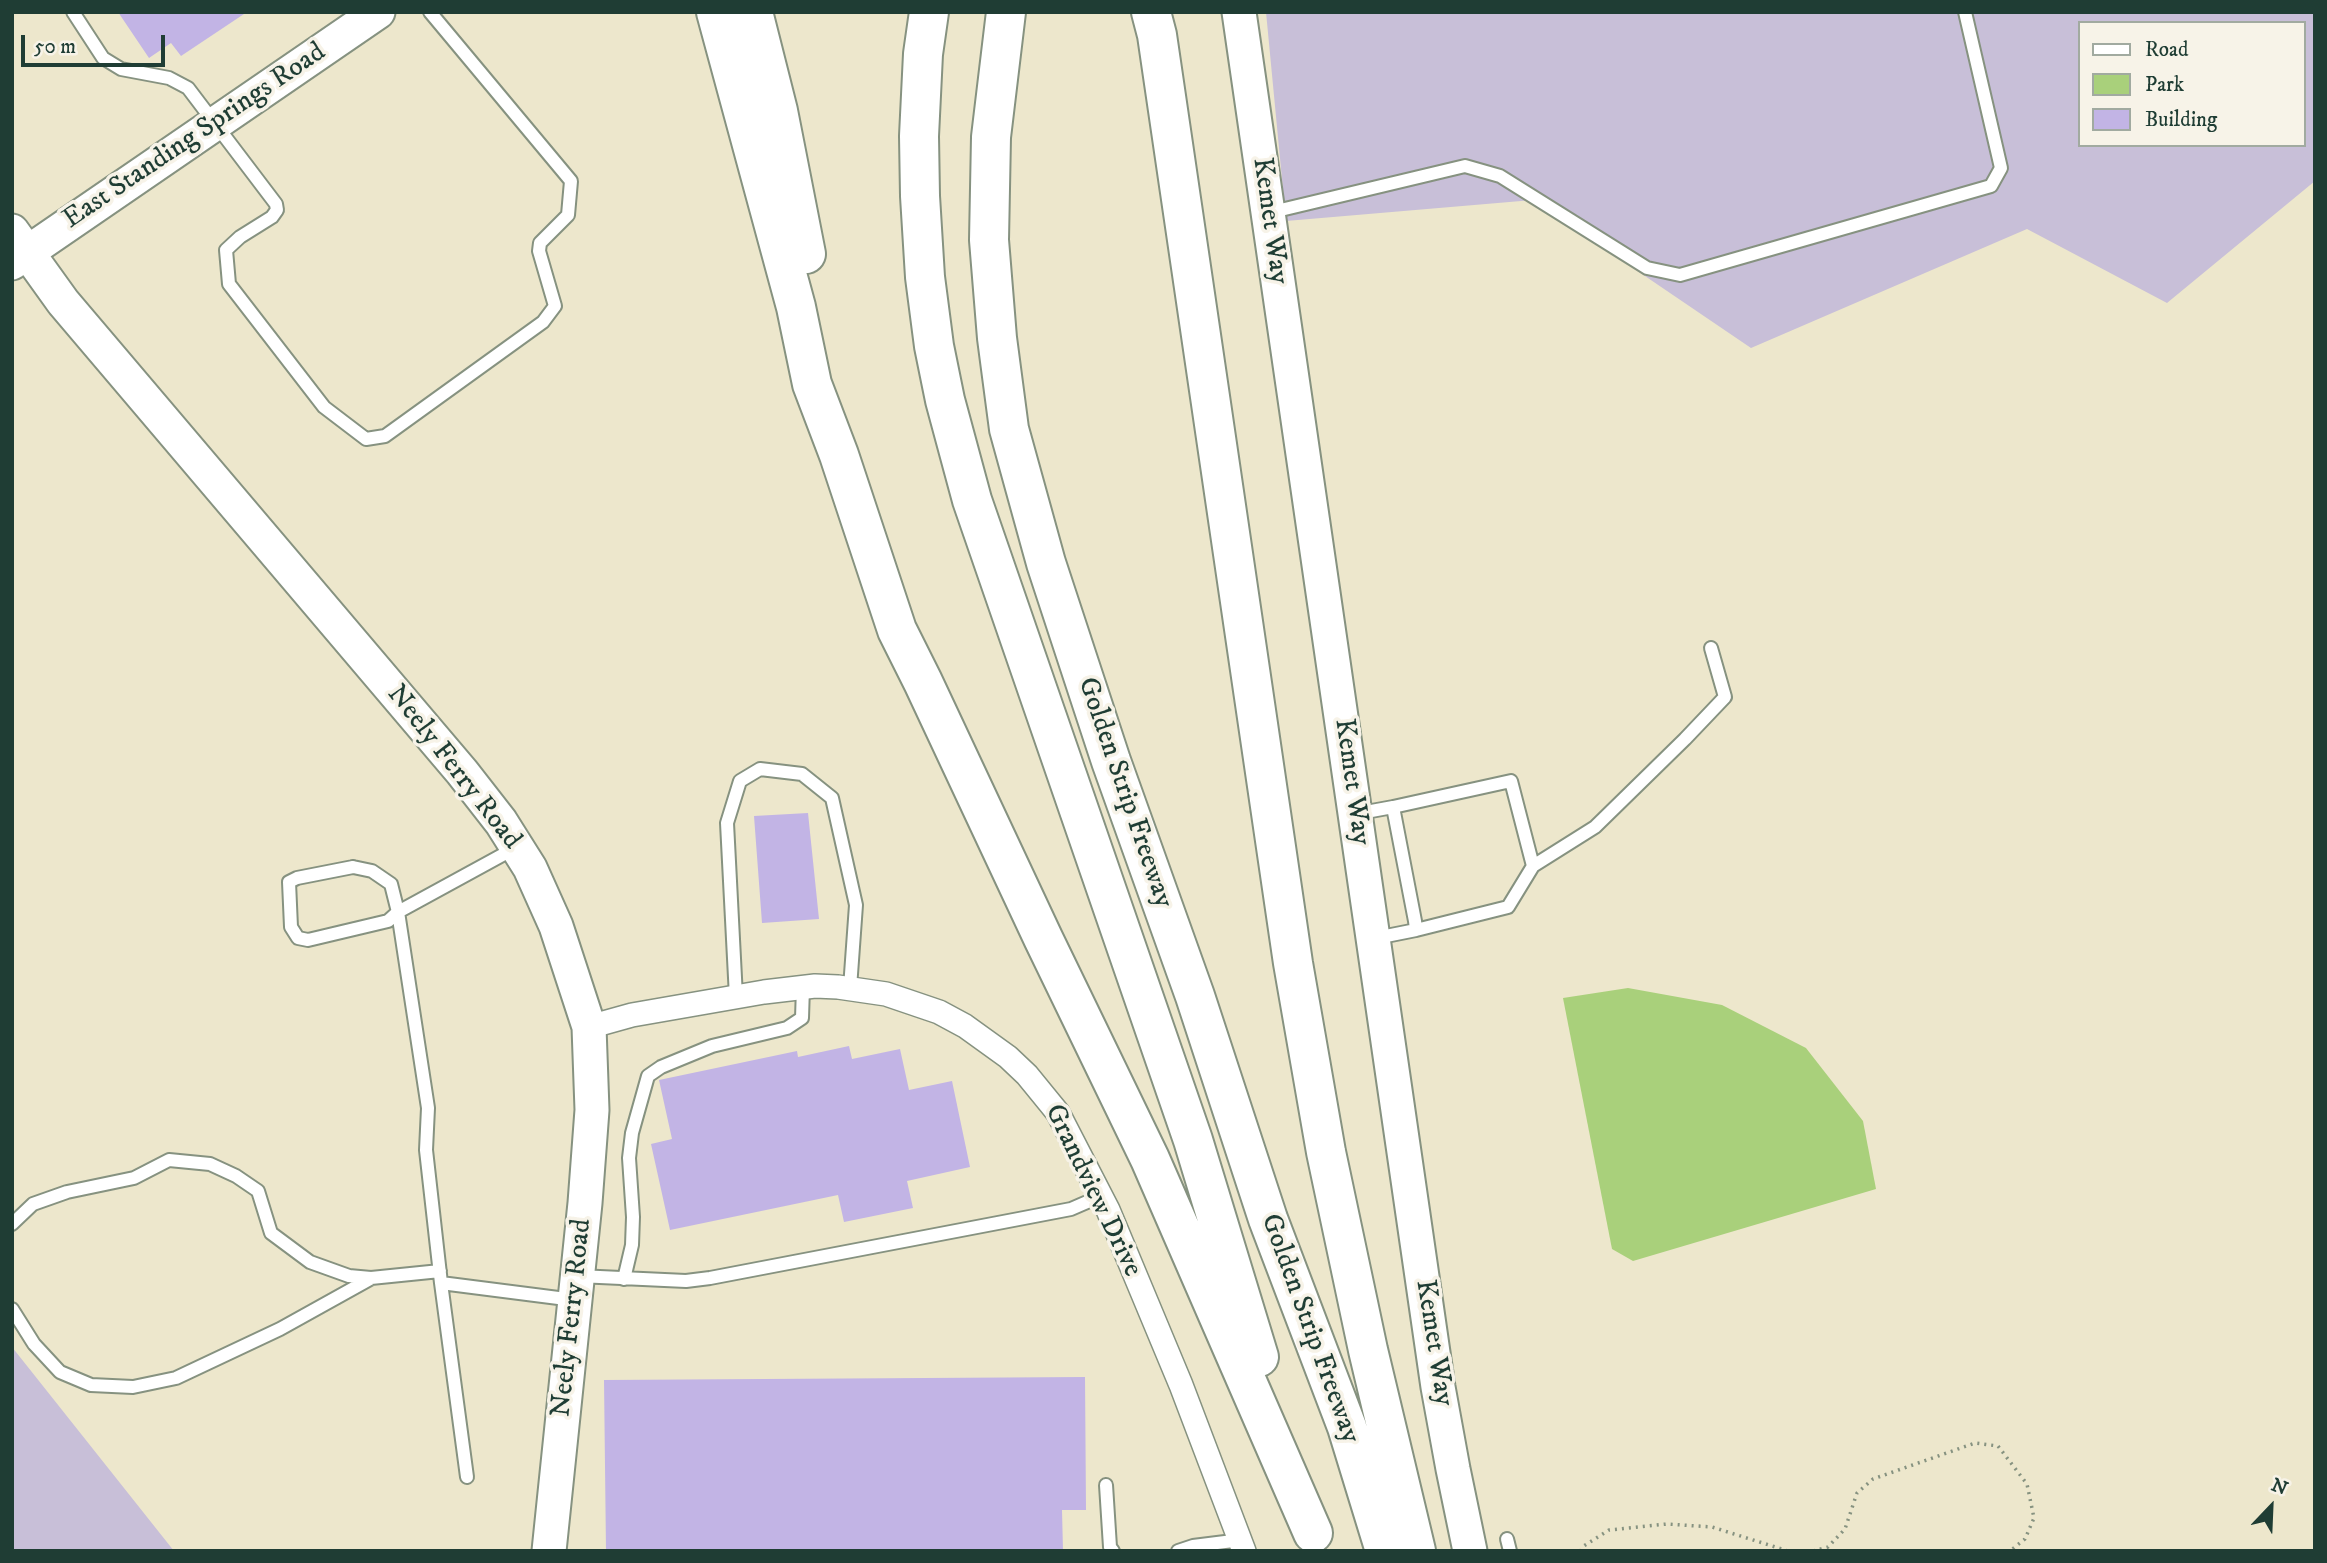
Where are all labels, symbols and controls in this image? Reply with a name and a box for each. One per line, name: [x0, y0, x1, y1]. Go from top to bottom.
scale bar: [24, 21, 168, 65]
legend: [2078, 21, 2306, 147]
text: 50 m: [34, 34, 76, 60]
street label: East Standing Springs Road: [57, 37, 333, 237]
text: Road: [2145, 37, 2189, 63]
text: Park: [2145, 72, 2184, 98]
text: Building: [2145, 107, 2217, 133]
street label: Kemet Way: [1243, 156, 1295, 286]
street label: Golden Strip Freeway: [1069, 673, 1179, 913]
street label: Neely Ferry Road: [378, 679, 528, 857]
street label: Kemet Way: [1325, 717, 1377, 847]
street label: Grandview Drive: [1036, 1099, 1148, 1283]
street label: Golden Strip Freeway: [1252, 1210, 1366, 1448]
street label: Neely Ferry Road: [546, 1217, 600, 1419]
street label: Kemet Way: [1406, 1277, 1460, 1409]
north arrow: [2236, 1472, 2306, 1542]
text: N: [2268, 1474, 2291, 1501]

